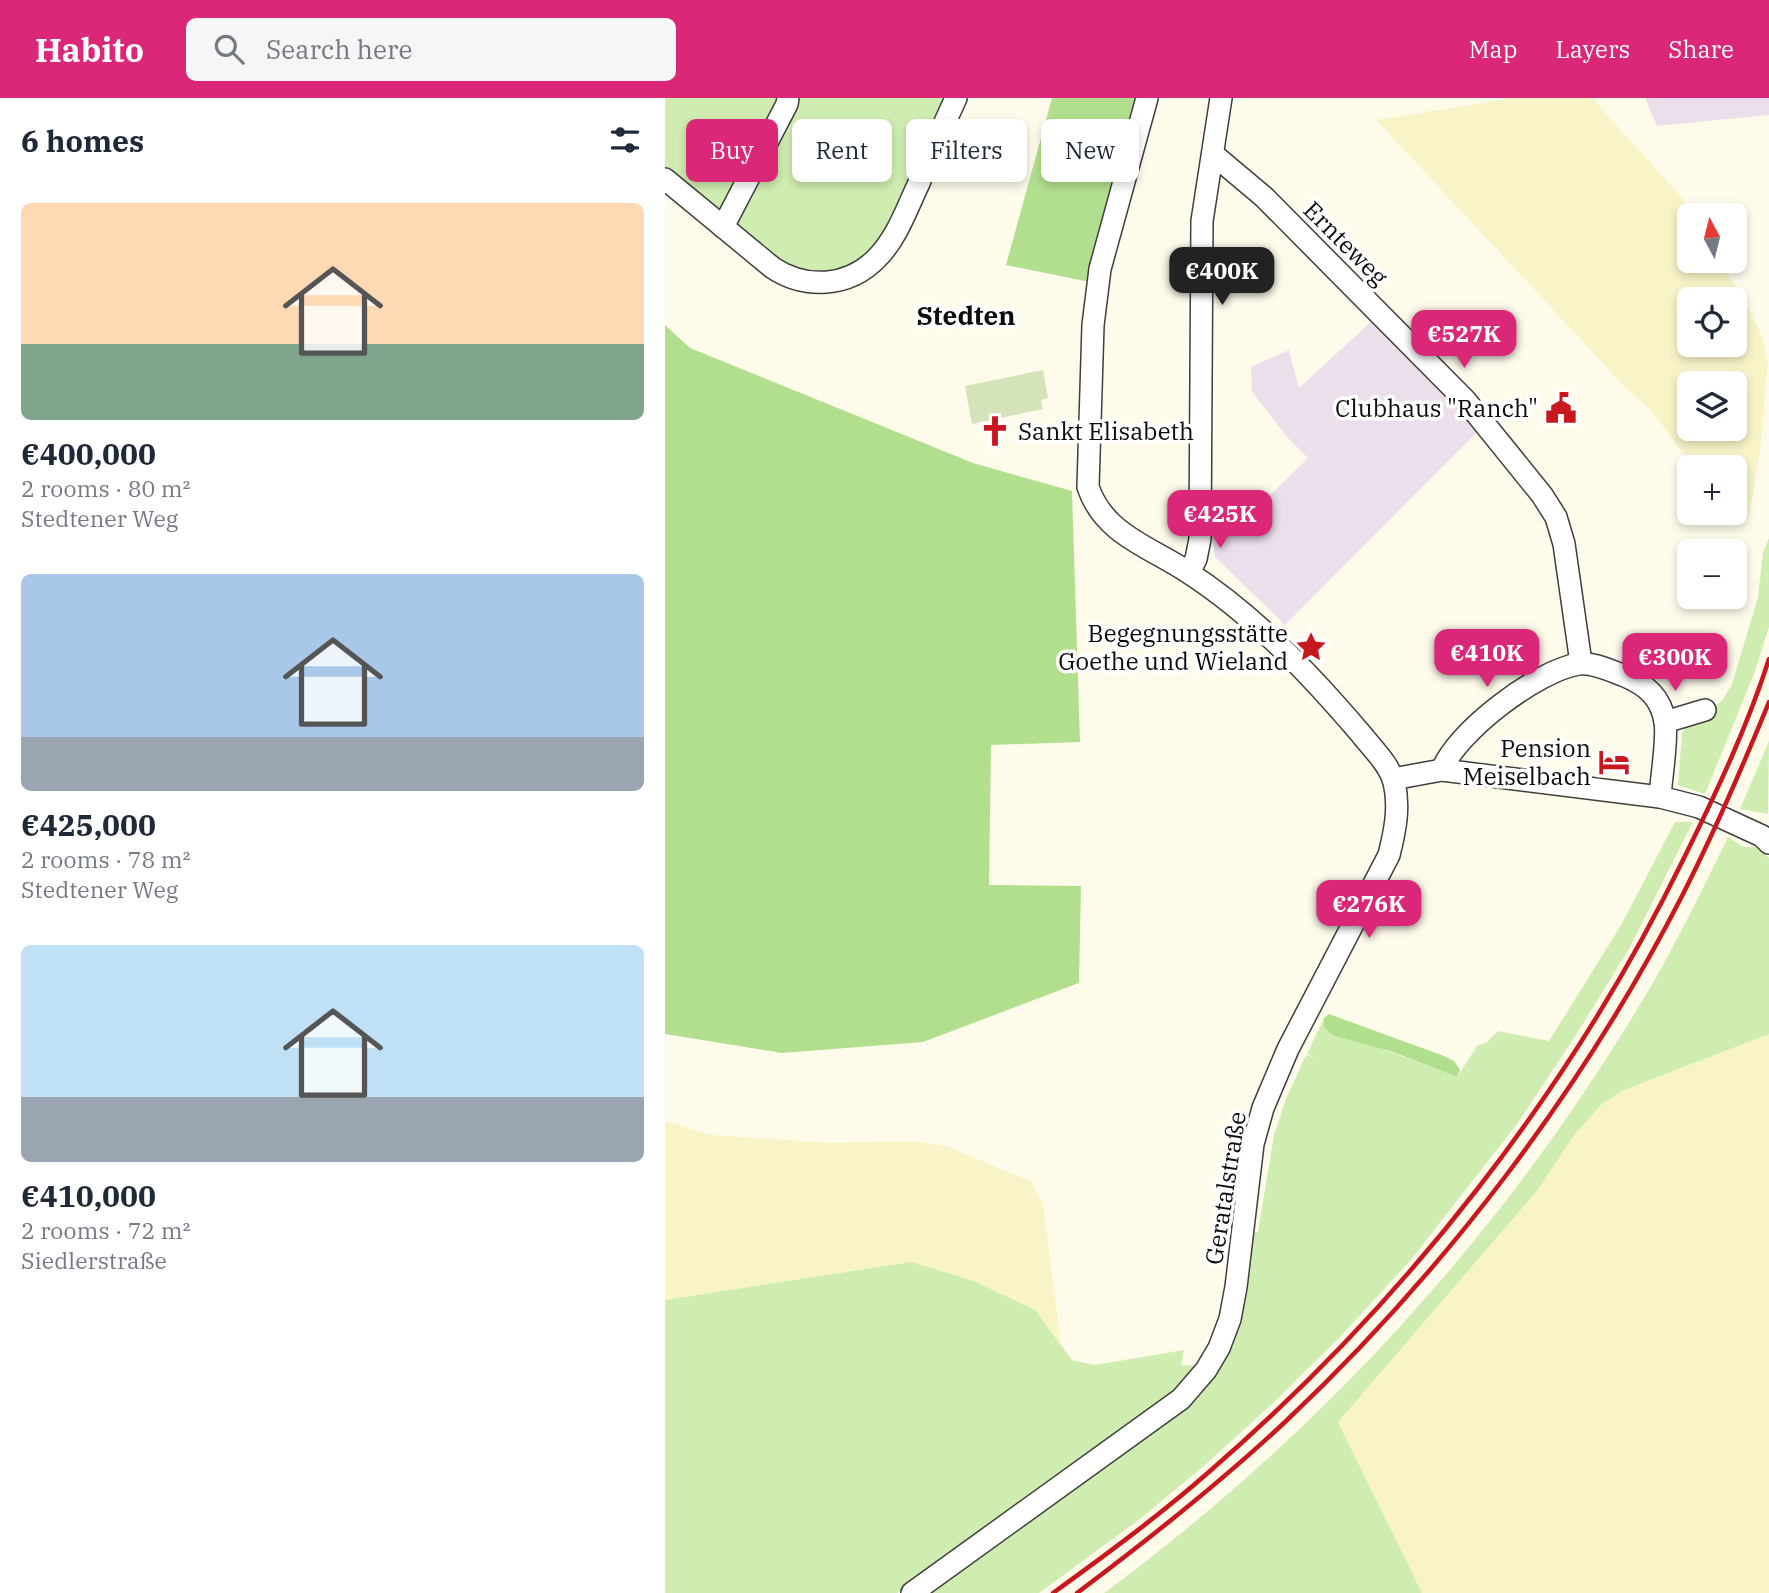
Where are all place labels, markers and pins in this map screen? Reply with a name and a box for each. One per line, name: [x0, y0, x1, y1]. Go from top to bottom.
pin: €400K: [1173, 248, 1271, 307]
pin: €527K: [1415, 310, 1513, 370]
public building icon: Clubhaus "Ranch": [1544, 391, 1578, 425]
place label: Clubhaus "Ranch": [1335, 392, 1538, 424]
church icon: Sankt Elisabeth: [978, 414, 1012, 448]
place label: Sankt Elisabeth: [1018, 415, 1194, 447]
pin: €425K: [1171, 490, 1269, 550]
place label: Begegnungsstätte Goethe und Wieland: [1058, 617, 1288, 677]
place icon: Begegnungsstätte Goethe und Wieland: [1294, 630, 1328, 664]
pin: €410K: [1438, 630, 1536, 689]
pin: €300K: [1626, 634, 1724, 693]
place label: Pension Meiselbach: [1463, 732, 1591, 792]
hotel icon: Pension Meiselbach: [1597, 745, 1631, 779]
pin: €276K: [1320, 880, 1418, 940]

